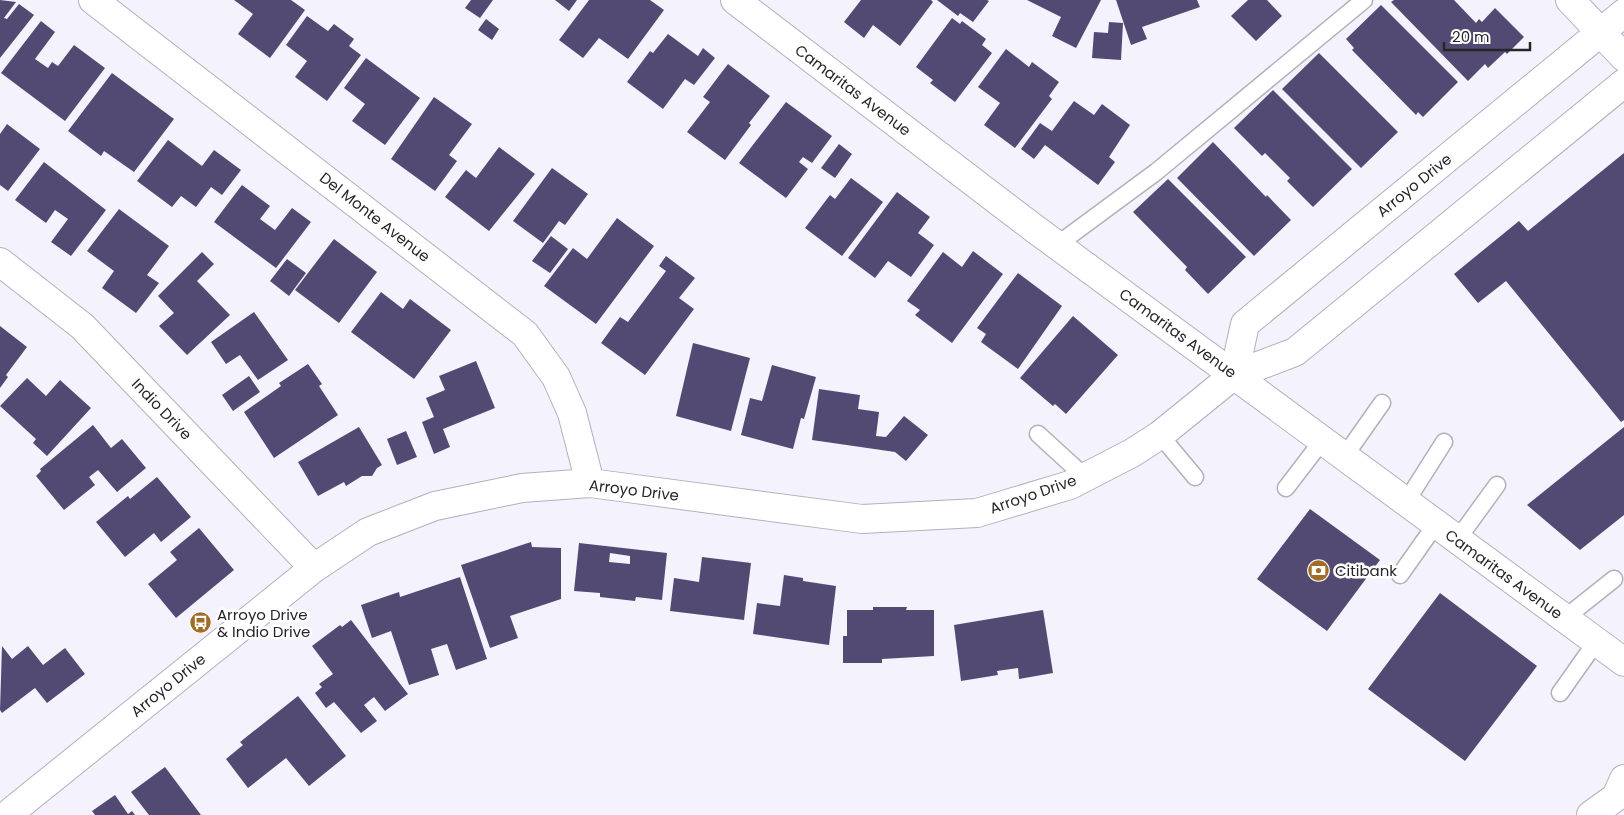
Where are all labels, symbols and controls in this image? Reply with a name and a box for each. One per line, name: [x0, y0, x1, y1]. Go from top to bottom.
scale bar: [1444, 20, 1530, 52]
text: 20 m: [1452, 26, 1490, 47]
street label: Camaritas Avenue: [791, 39, 915, 141]
street label: Arroyo Drive: [1372, 148, 1456, 222]
street label: Del Monte Avenue: [315, 167, 435, 267]
street label: Camaritas Avenue: [1115, 283, 1241, 383]
street label: Indio Drive: [127, 374, 197, 444]
street label: Arroyo Drive: [987, 469, 1079, 519]
street label: Arroyo Drive: [588, 474, 680, 506]
street label: Camaritas Avenue: [1441, 524, 1567, 624]
bank icon: Citibank: [1307, 558, 1331, 582]
place label: Citibank: [1335, 560, 1397, 581]
place label: Arroyo Drive & Indio Drive: [217, 604, 310, 642]
bus stop icon: Arroyo Drive & Indio Drive: [189, 611, 213, 635]
street label: Arroyo Drive: [126, 648, 210, 722]

